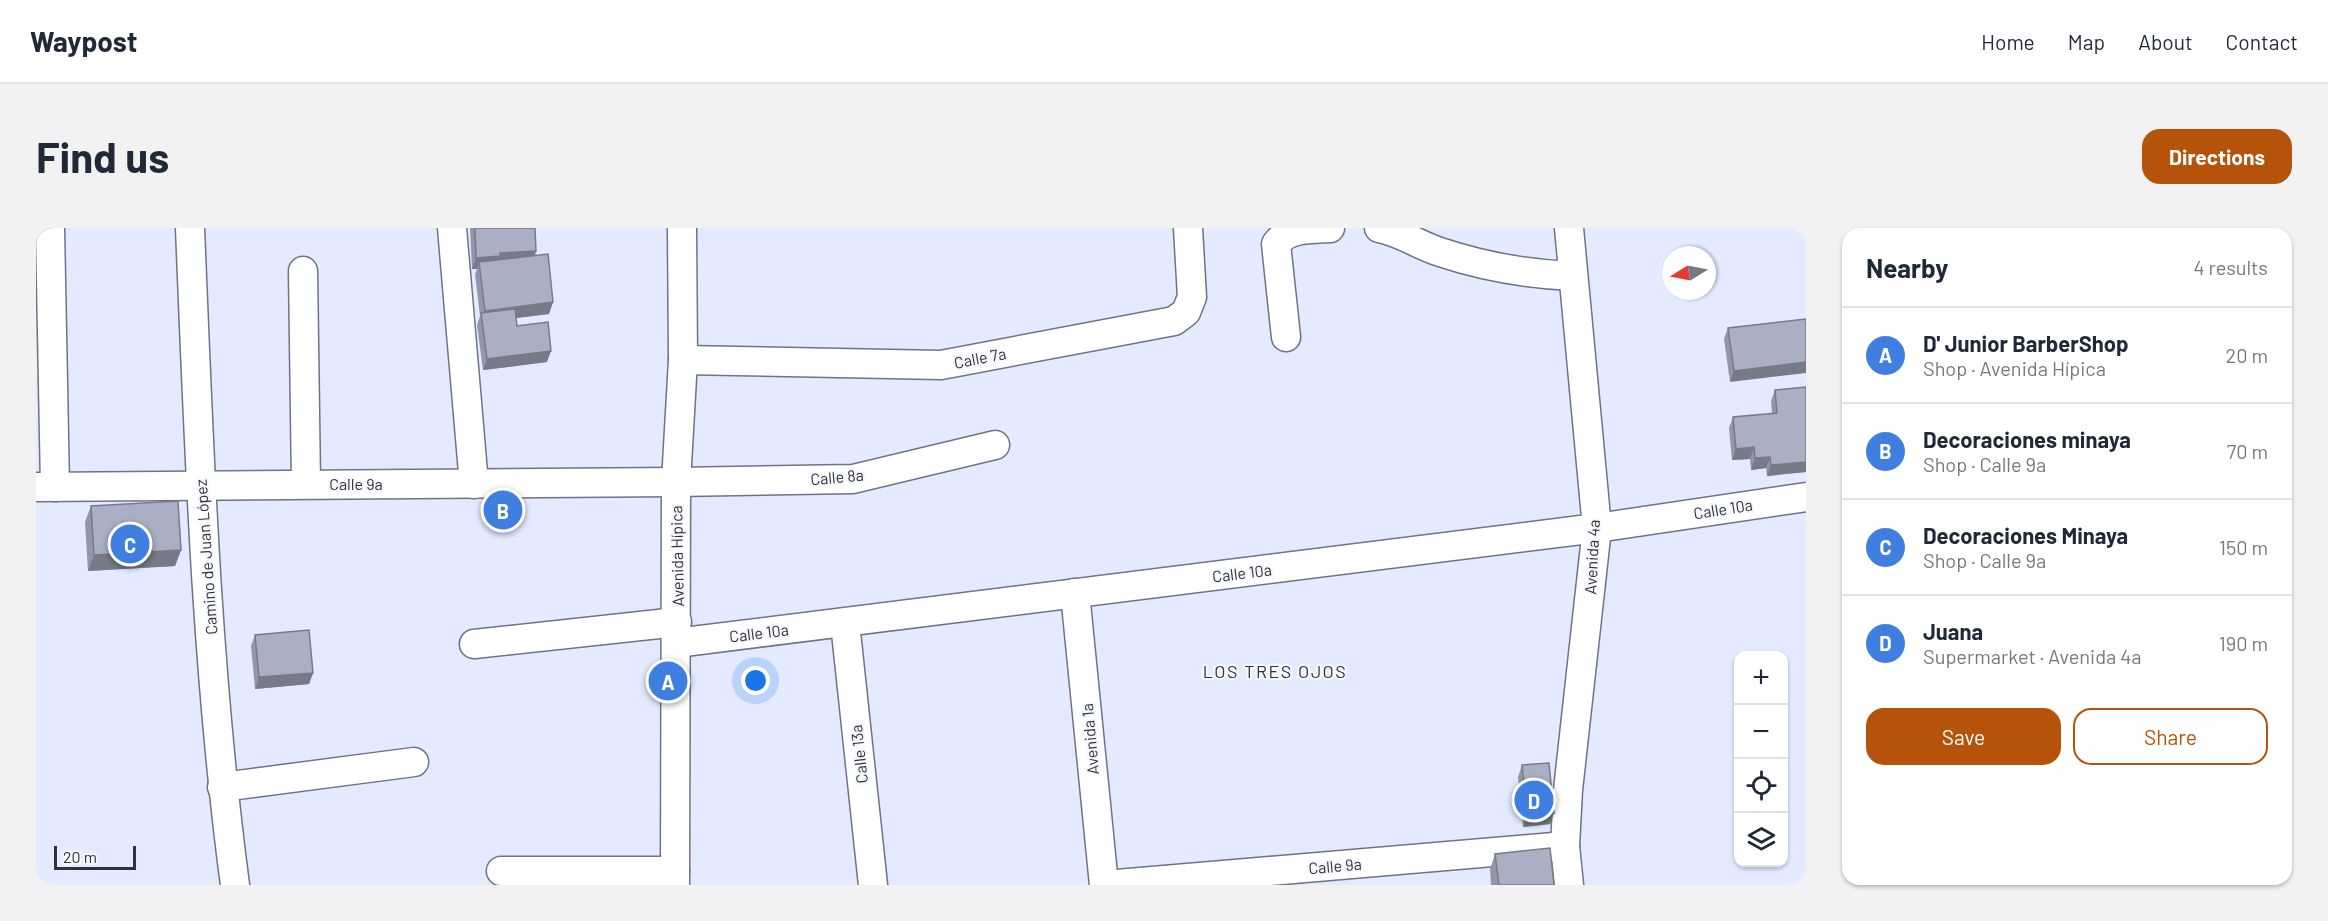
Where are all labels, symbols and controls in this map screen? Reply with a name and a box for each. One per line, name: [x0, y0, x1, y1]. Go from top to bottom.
text: Waypost: [30, 24, 137, 58]
text: Home: [1981, 29, 2035, 54]
text: Map: [2068, 29, 2105, 54]
text: About: [2138, 29, 2193, 54]
text: Contact: [2226, 29, 2298, 54]
button: Directions: [2142, 129, 2292, 184]
text: Find us: [36, 131, 169, 181]
north arrow: [1662, 246, 1716, 300]
text: Nearby: [1866, 252, 1948, 283]
text: 4 results: [2193, 255, 2268, 279]
text: D' Junior BarberShop: [1923, 330, 2128, 356]
street label: Calle 7a: [952, 343, 1008, 372]
text: A: [1879, 343, 1892, 367]
text: 20 m: [2225, 343, 2268, 367]
text: Shop · Avenida Hípica: [1923, 356, 2106, 380]
text: Decoraciones minaya: [1923, 426, 2131, 452]
text: B: [1879, 439, 1892, 463]
text: 70 m: [2227, 439, 2268, 463]
text: Shop · Calle 9a: [1923, 452, 2046, 476]
street label: Calle 8a: [810, 465, 864, 488]
street label: Calle 9a: [329, 474, 383, 493]
street label: Camino de Juan López: [191, 479, 220, 635]
pin: B: [484, 488, 522, 532]
street label: Calle 10a: [1692, 494, 1754, 523]
street label: Avenida Hípica: [666, 505, 687, 607]
street label: Avenida 4a: [1580, 519, 1603, 595]
pin: C: [110, 522, 149, 566]
text: Decoraciones Minaya: [1923, 522, 2128, 548]
text: C: [1879, 535, 1892, 559]
text: 150 m: [2219, 535, 2268, 559]
text: Shop · Calle 9a: [1923, 548, 2046, 572]
street label: Calle 10a: [1211, 559, 1273, 586]
text: Juana: [1923, 618, 1983, 644]
street label: Calle 10a: [728, 619, 790, 646]
text: D: [1879, 631, 1892, 655]
text: 190 m: [2219, 631, 2268, 655]
text: Supermarket · Avenida 4a: [1923, 644, 2142, 668]
map controls: [1734, 651, 1788, 867]
button: +: [1734, 651, 1788, 705]
pin: A: [648, 658, 688, 704]
district label: LOS TRES OJOS: [1203, 660, 1347, 682]
your location: [741, 666, 770, 695]
street label: Avenida 1a: [1077, 702, 1102, 776]
button: −: [1734, 705, 1788, 759]
button: Save: [1866, 708, 2061, 765]
button: Share: [2073, 708, 2268, 765]
street label: Calle 13a: [846, 724, 871, 784]
button: locate: [1734, 759, 1788, 813]
pin: D: [1514, 778, 1554, 822]
button: layers: [1734, 813, 1788, 867]
scale bar: [54, 843, 136, 870]
text: 20 m: [63, 847, 97, 866]
street label: Calle 9a: [1308, 854, 1362, 877]

